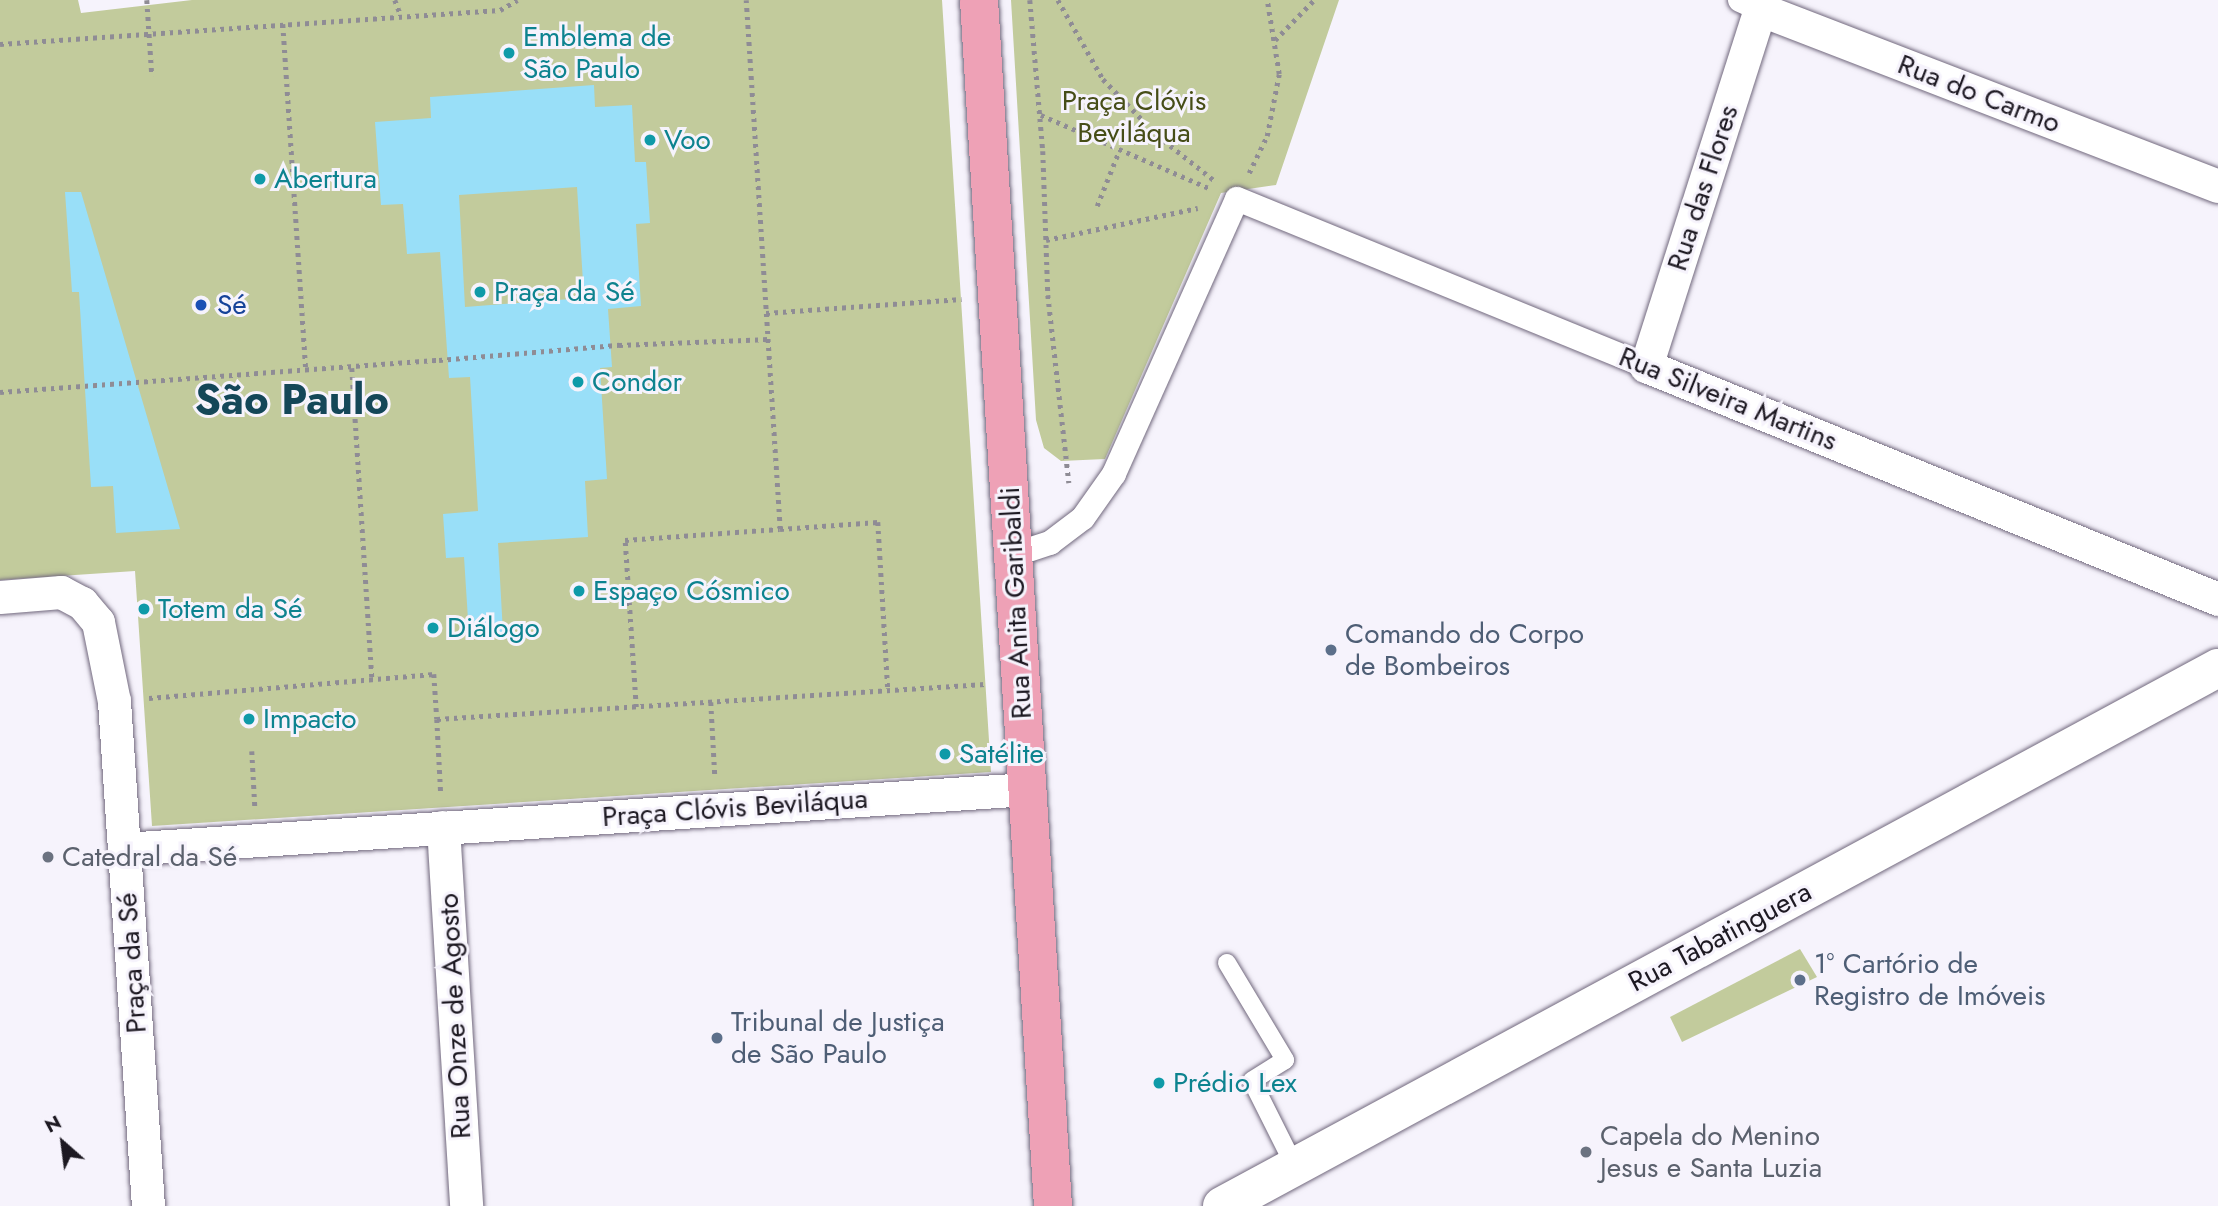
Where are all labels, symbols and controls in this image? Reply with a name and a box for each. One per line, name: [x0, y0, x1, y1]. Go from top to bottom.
place label: Emblema de São Paulo: [523, 20, 671, 86]
marker: Emblema de São Paulo: [501, 45, 517, 61]
street label: Rua do Carmo: [1893, 48, 2065, 140]
park label: Praça Clóvis Beviláqua: [1062, 84, 1206, 150]
street label: Rua das Flores: [1660, 101, 1746, 275]
place label: Voo: [664, 123, 711, 157]
marker: Voo: [642, 132, 658, 148]
place label: Abertura: [274, 162, 377, 196]
marker: Abertura: [252, 171, 268, 187]
place label: Praça da Sé: [494, 275, 635, 309]
marker: Praça da Sé: [472, 284, 488, 300]
place label: Sé: [217, 288, 247, 322]
marker: Sé: [191, 295, 211, 315]
street label: Rua Silveira Martins: [1614, 340, 1842, 458]
place label: Condor: [592, 365, 682, 399]
marker: Condor: [570, 374, 586, 390]
district label: São Paulo: [195, 375, 389, 425]
street label: Rua Anita Garibaldi: [993, 486, 1039, 720]
place label: Espaço Cósmico: [593, 574, 790, 608]
marker: Espaço Cósmico: [571, 583, 587, 599]
place label: Totem da Sé: [158, 592, 302, 626]
marker: Totem da Sé: [136, 601, 152, 617]
place label: Diálogo: [447, 611, 540, 645]
place label: Comando do Corpo de Bombeiros: [1345, 617, 1584, 683]
marker: Diálogo: [425, 620, 441, 636]
marker: Comando do Corpo de Bombeiros: [1323, 642, 1339, 658]
place label: Impacto: [263, 702, 357, 736]
marker: Impacto: [241, 711, 257, 727]
place label: Satélite: [959, 737, 1044, 771]
marker: Satélite: [937, 746, 953, 762]
street label: Praça Clóvis Beviláqua: [601, 782, 869, 834]
place label: Catedral da Sé: [62, 840, 237, 874]
marker: Catedral da Sé: [40, 849, 56, 865]
street label: Rua Tabatinguera: [1623, 875, 1817, 999]
street label: Praça da Sé: [110, 892, 154, 1034]
street label: Rua Onze de Agosto: [432, 892, 478, 1140]
place label: 1º Cartório de Registro de Imóveis: [1814, 947, 2045, 1013]
marker: 1º Cartório de Registro de Imóveis: [1792, 972, 1808, 988]
place label: Tribunal de Justiça de São Paulo: [731, 1005, 945, 1071]
marker: Tribunal de Justiça de São Paulo: [709, 1030, 725, 1046]
place label: Prédio Lex: [1173, 1066, 1297, 1100]
marker: Prédio Lex: [1151, 1075, 1167, 1091]
north arrow: [28, 1108, 98, 1178]
text: N: [40, 1109, 66, 1139]
place label: Capela do Menino Jesus e Santa Luzia: [1600, 1119, 1822, 1185]
marker: Capela do Menino Jesus e Santa Luzia: [1578, 1144, 1594, 1160]

